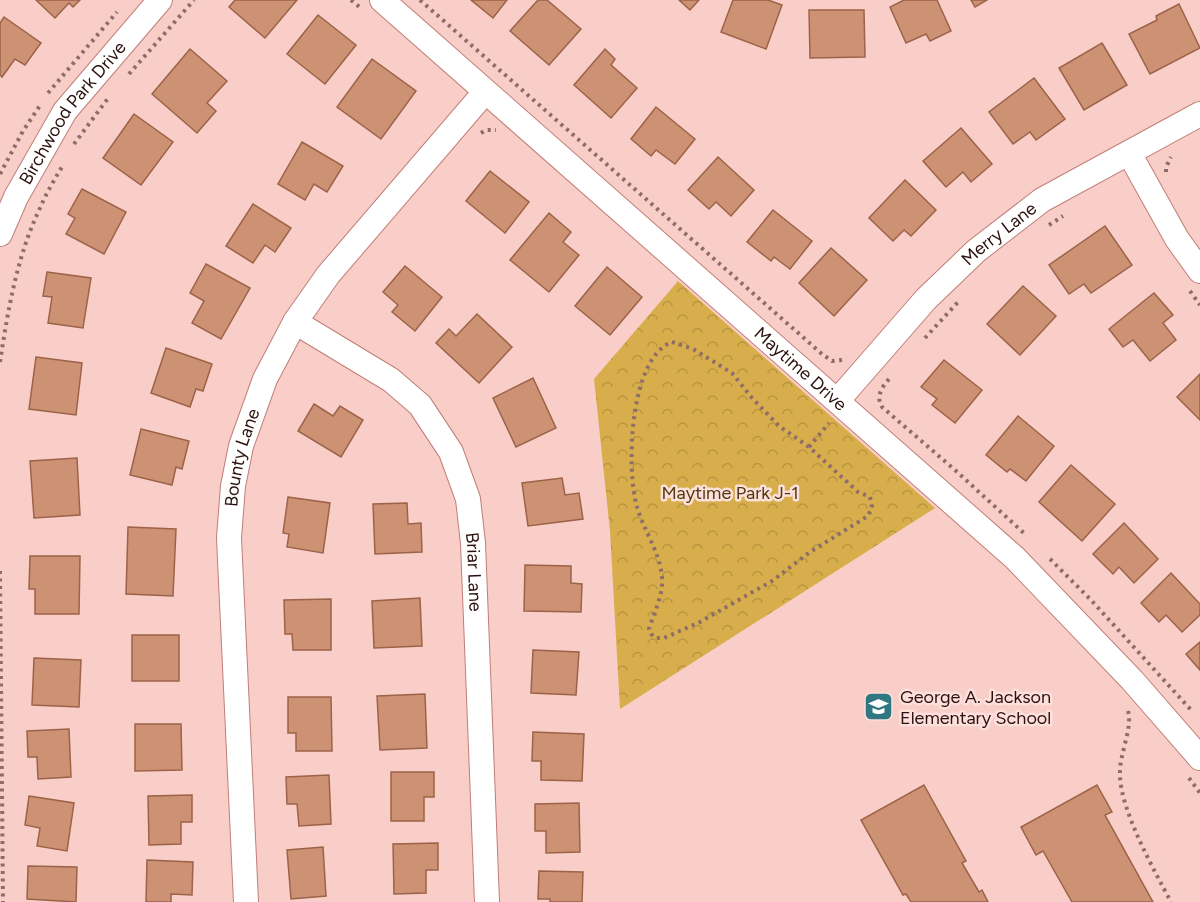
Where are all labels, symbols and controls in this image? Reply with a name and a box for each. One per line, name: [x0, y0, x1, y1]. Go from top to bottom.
street label: Birchwood Park Drive: [14, 37, 131, 188]
street label: Merry Lane: [957, 197, 1041, 270]
street label: Maytime Drive: [750, 322, 852, 416]
street label: Bounty Lane: [220, 405, 265, 508]
park label: Maytime Park J-1: [661, 482, 799, 504]
street label: Briar Lane: [461, 531, 487, 612]
place label: George A. Jackson Elementary School: [900, 686, 1051, 729]
school or university icon: George A. Jackson Elementary School: [863, 691, 895, 723]

